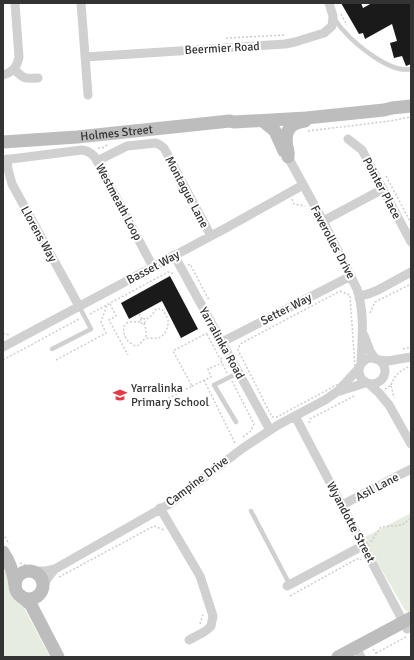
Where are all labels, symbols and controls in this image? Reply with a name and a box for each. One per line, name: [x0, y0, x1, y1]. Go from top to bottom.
street label: Beermier Road: [184, 39, 260, 58]
street label: Holmes Street: [80, 122, 154, 145]
street label: Montague Lane: [161, 154, 212, 231]
street label: Pointer Place: [359, 155, 404, 222]
street label: Westmeath Loop: [92, 161, 145, 243]
street label: Faverolles Drive: [307, 203, 358, 282]
street label: Llorens Way: [17, 204, 60, 265]
street label: Basset Way: [124, 247, 183, 288]
street label: Setter Way: [258, 290, 315, 329]
street label: Yarralinka Road: [196, 305, 248, 382]
place label: Yarralinka Primary School: [131, 381, 209, 410]
school or university icon: Yarralinka Primary School: [112, 387, 128, 403]
street label: Campine Drive: [163, 453, 232, 510]
street label: Asil Lane: [353, 470, 401, 505]
street label: Wyandotte Street: [323, 479, 378, 565]

